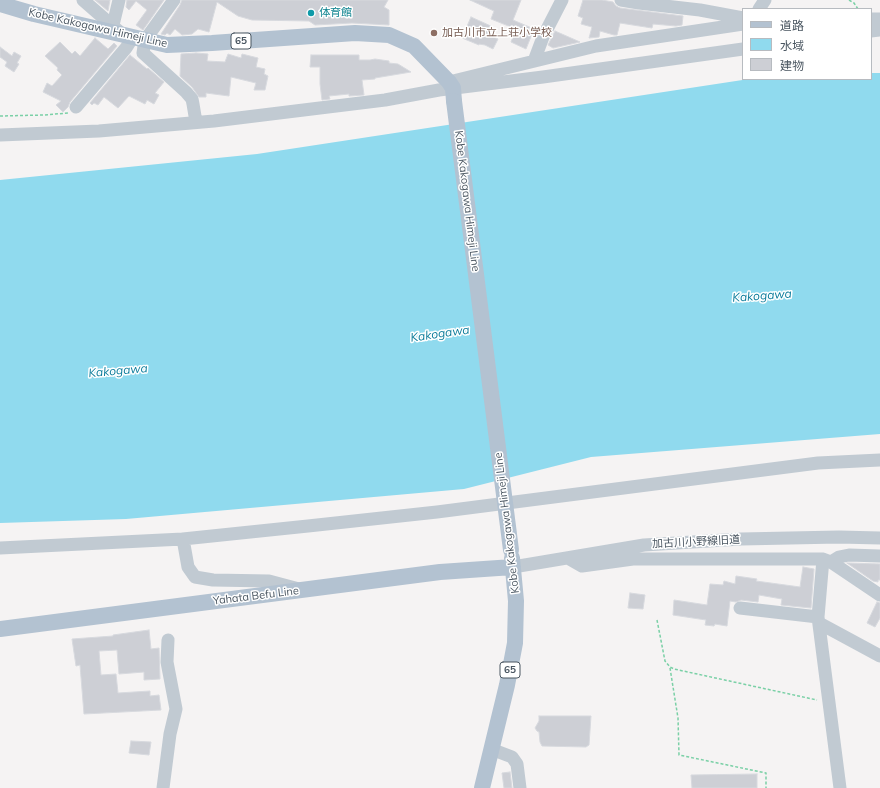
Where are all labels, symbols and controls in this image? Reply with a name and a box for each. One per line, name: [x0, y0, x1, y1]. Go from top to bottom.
street label: Kobe Kakogawa Himeji Line: [27, 6, 169, 50]
place label: 体育館: [319, 6, 352, 20]
marker: 体育館: [306, 8, 316, 18]
legend: [742, 8, 872, 80]
text: 道路: [780, 18, 804, 33]
place label: 加古川市立上荘小学校: [442, 26, 552, 40]
marker: 加古川市立上荘小学校: [429, 28, 439, 38]
road number: 65: [231, 33, 251, 49]
text: 水域: [780, 38, 804, 53]
text: 建物: [780, 58, 804, 73]
street label: Kobe Kakogawa Himeji Line: [452, 130, 482, 272]
water label: Kakogawa: [732, 287, 792, 305]
water label: Kakogawa: [410, 323, 470, 345]
water label: Kakogawa: [88, 361, 148, 381]
street label: Kobe Kakogawa Himeji Line: [492, 452, 522, 594]
street label: 加古川小野線旧道: [652, 533, 740, 551]
street label: Yahata Befu Line: [212, 584, 300, 608]
road number: 65: [500, 662, 520, 678]

